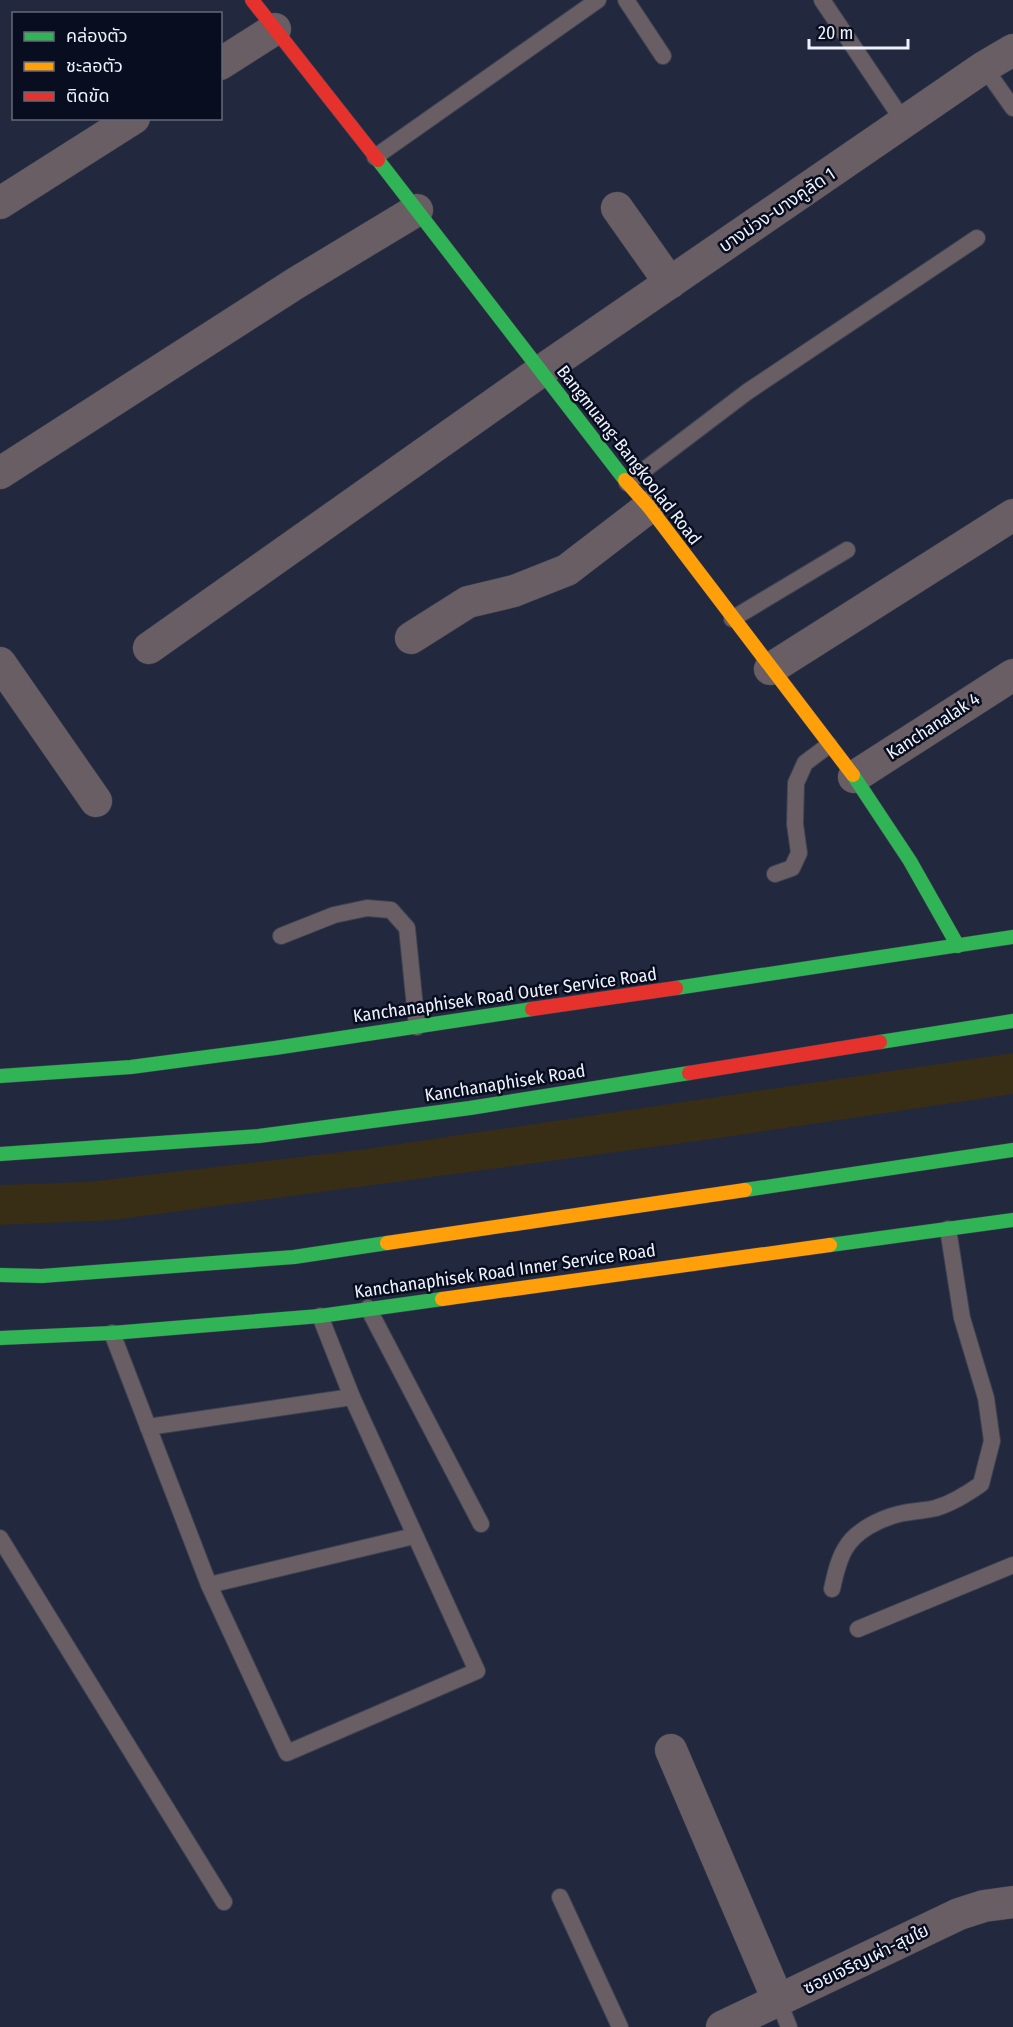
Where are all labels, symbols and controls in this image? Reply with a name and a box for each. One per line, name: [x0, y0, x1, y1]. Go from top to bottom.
legend: [12, 12, 222, 120]
scale bar: [809, 12, 908, 50]
text: 20 m: [818, 22, 853, 44]
text: คล่องตัว: [66, 25, 128, 47]
text: ชะลอตัว: [66, 55, 123, 77]
text: ติดขัด: [66, 85, 109, 107]
street label: บางม่วง-บางคูลัด 1: [715, 163, 840, 258]
street label: Bangmuang-Bangkoolad Road: [552, 361, 706, 549]
street label: Kanchanalak 4: [882, 688, 984, 764]
street label: Kanchanaphisek Road Outer Service Road: [352, 963, 658, 1027]
street label: Kanchanaphisek Road: [423, 1059, 587, 1107]
street label: Kanchanaphisek Road Inner Service Road: [353, 1239, 657, 1303]
street label: ซอยเจริญเผ่า-สุขใย: [800, 1919, 932, 1999]

